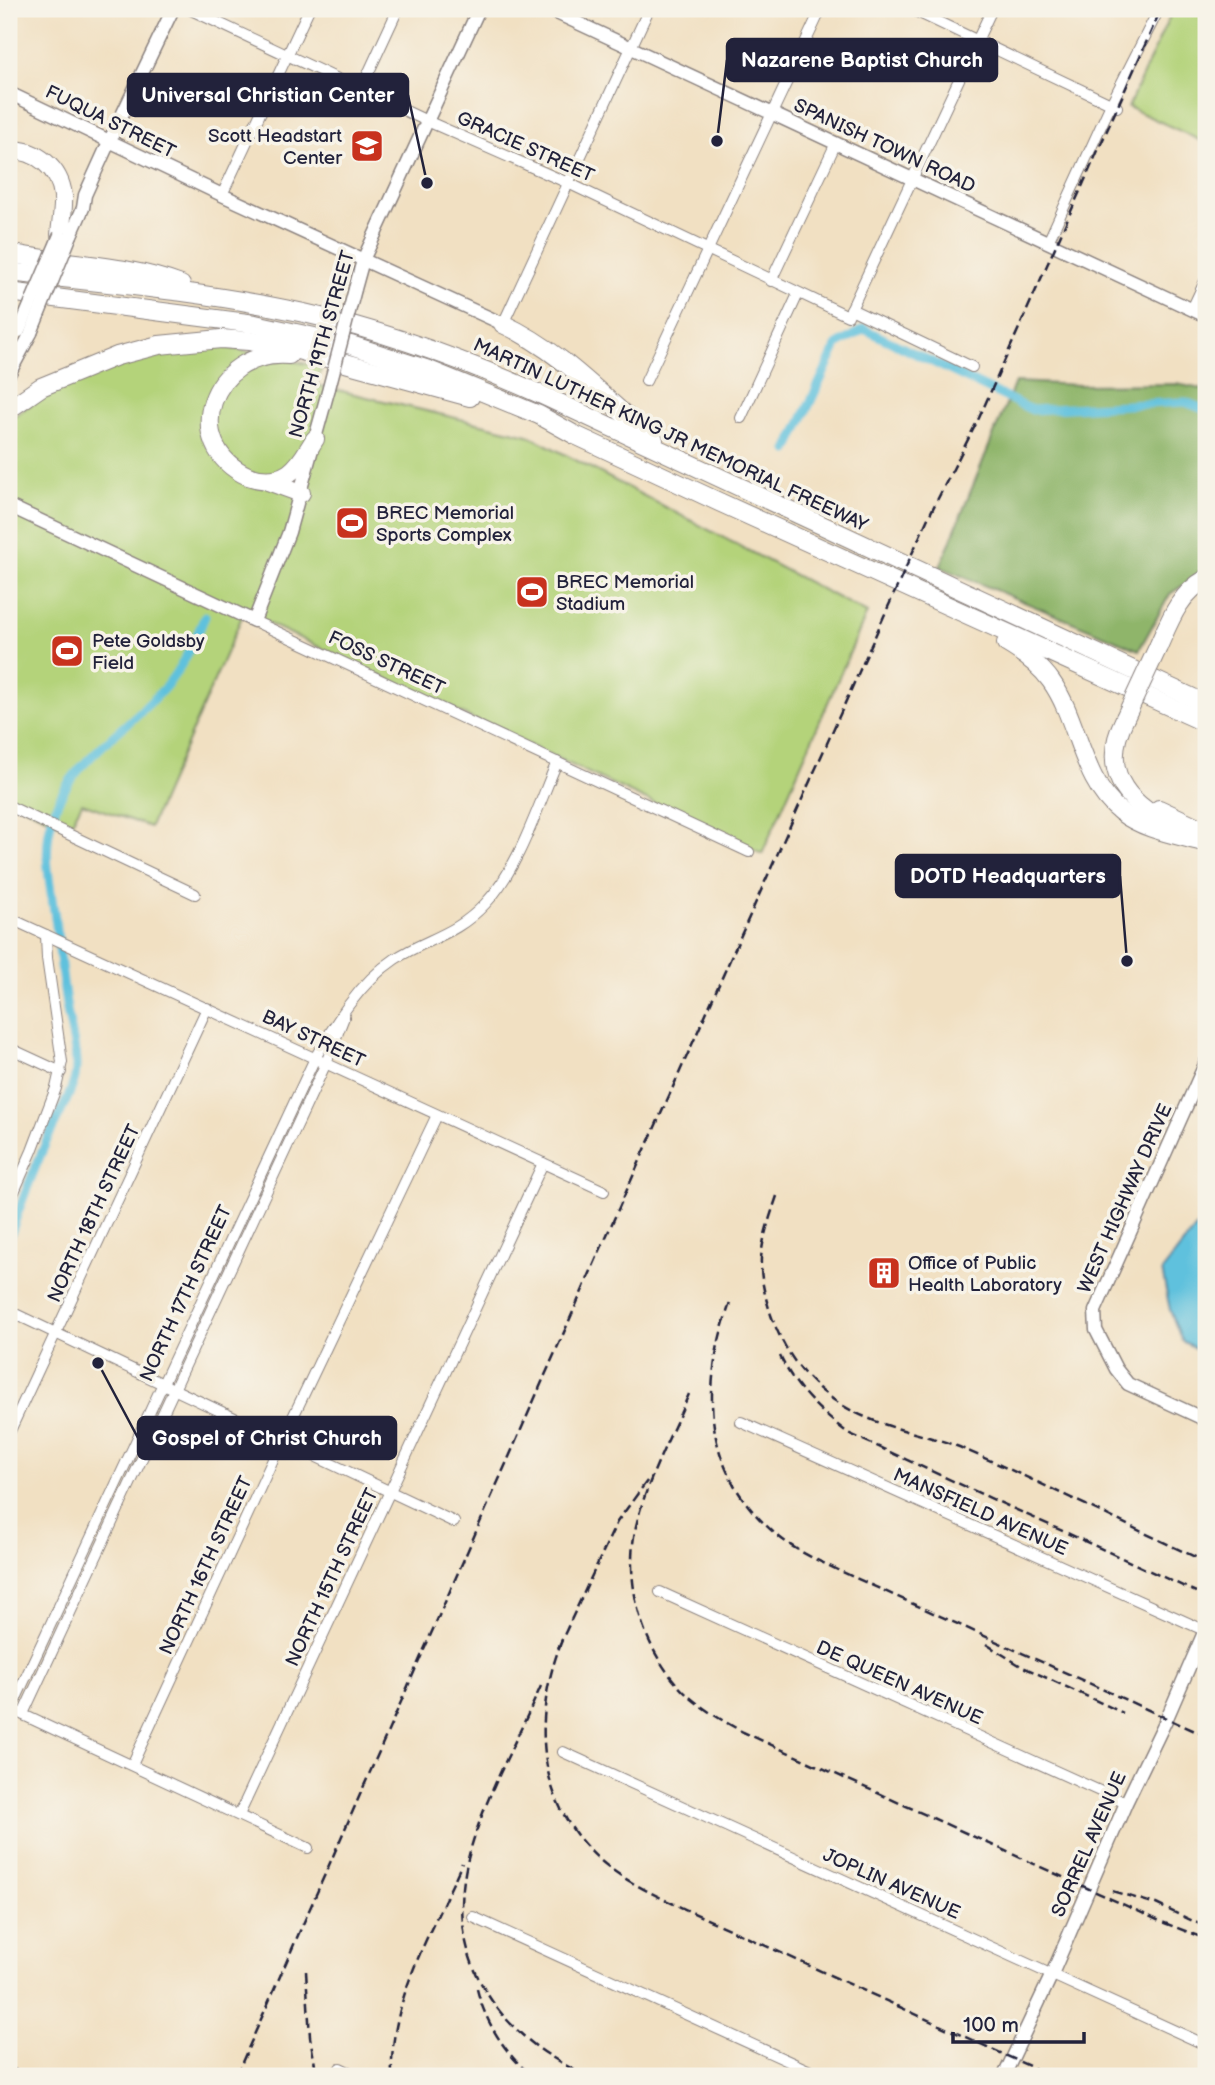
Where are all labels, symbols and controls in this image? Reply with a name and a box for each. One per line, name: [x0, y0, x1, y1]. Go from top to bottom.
callout: Nazarene Baptist Church: [727, 39, 997, 81]
text: Nazarene Baptist Church: [741, 48, 983, 73]
callout: Universal Christian Center: [128, 74, 408, 116]
street label: FUQUA STREET: [41, 81, 180, 164]
text: Universal Christian Center: [142, 83, 395, 108]
street label: SPANISH TOWN ROAD: [790, 94, 979, 199]
street label: GRACIE STREET: [453, 107, 598, 188]
place label: Scott Headstart Center: [208, 125, 343, 170]
school or university icon: Scott Headstart Center: [348, 127, 386, 165]
street label: NORTH 19TH STREET: [285, 248, 360, 441]
street label: MARTIN LUTHER KING JR MEMORIAL FREEWAY: [469, 333, 872, 538]
place label: BREC Memorial Sports Complex: [376, 502, 514, 547]
sports icon: BREC Memorial Sports Complex: [333, 504, 371, 542]
place label: BREC Memorial Stadium: [556, 571, 694, 616]
sports icon: BREC Memorial Stadium: [513, 573, 551, 611]
street label: FOSS STREET: [324, 626, 449, 701]
place label: Pete Goldsby Field: [92, 630, 205, 675]
sports icon: Pete Goldsby Field: [48, 632, 86, 670]
callout: DOTD Headquarters: [896, 855, 1120, 897]
text: DOTD Headquarters: [910, 864, 1106, 889]
street label: BAY STREET: [258, 1005, 369, 1074]
street label: WEST HIGHWAY DRIVE: [1073, 1100, 1178, 1297]
street label: NORTH 18TH STREET: [43, 1120, 146, 1306]
street label: NORTH 17TH STREET: [135, 1201, 238, 1385]
place label: Office of Public Health Laboratory: [908, 1252, 1062, 1297]
building icon: Office of Public Health Laboratory: [865, 1254, 903, 1292]
callout: Gospel of Christ Church: [138, 1417, 396, 1459]
text: Gospel of Christ Church: [152, 1426, 382, 1451]
street label: MANSFIELD AVENUE: [890, 1464, 1071, 1561]
street label: NORTH 16TH STREET: [155, 1472, 258, 1659]
street label: NORTH 15TH STREET: [281, 1485, 384, 1670]
street label: DE QUEEN AVENUE: [813, 1636, 986, 1730]
street label: SORREL AVENUE: [1047, 1768, 1132, 1921]
street label: JOPLIN AVENUE: [819, 1844, 964, 1925]
scale bar: [953, 2001, 1084, 2045]
text: 100 m: [963, 2013, 1019, 2038]

